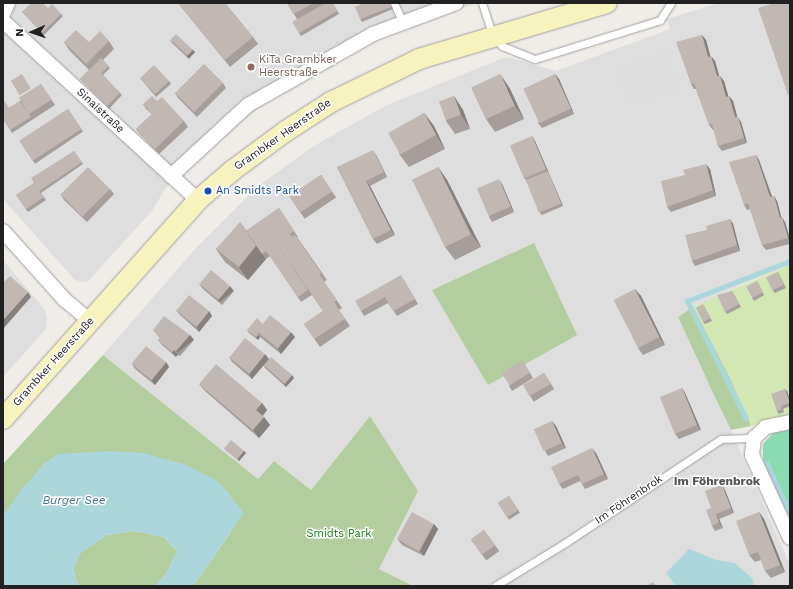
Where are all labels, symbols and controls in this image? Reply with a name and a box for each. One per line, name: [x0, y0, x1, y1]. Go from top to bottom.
north arrow: [12, 12, 52, 52]
text: N: [13, 28, 26, 37]
place label: KiTa Grambker Heerstraße: [259, 54, 337, 80]
marker: KiTa Grambker Heerstraße: [246, 62, 256, 72]
street label: Sinaistraße: [74, 86, 126, 136]
street label: Grambker Heerstraße: [232, 96, 334, 174]
place label: An Smidts Park: [216, 184, 299, 198]
marker: An Smidts Park: [203, 186, 213, 196]
street label: Grambker Heerstraße: [10, 315, 98, 409]
street label: Im Föhrenbrok: [593, 473, 665, 527]
district label: Im Föhrenbrok: [674, 475, 760, 489]
water label: Burger See: [42, 494, 106, 508]
park label: Smidts Park: [306, 527, 372, 541]

